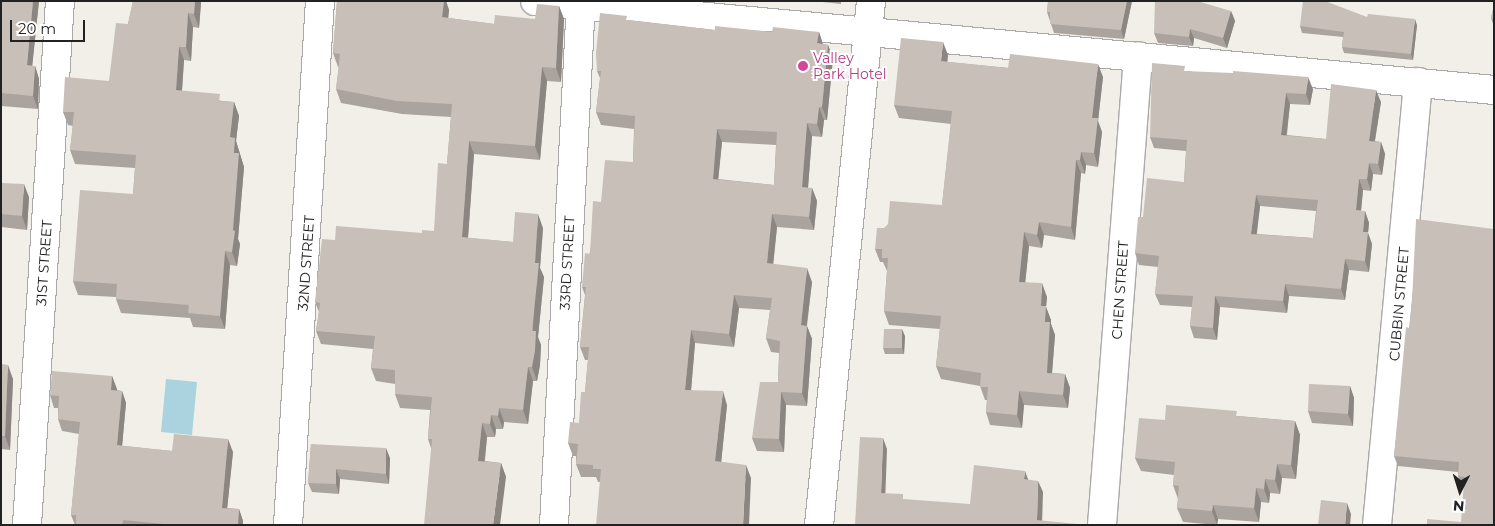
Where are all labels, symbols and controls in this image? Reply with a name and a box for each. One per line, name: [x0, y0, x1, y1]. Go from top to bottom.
scale bar: [12, 10, 88, 42]
text: 20 m: [18, 19, 56, 38]
place label: Valley Park Hotel: [813, 50, 886, 82]
marker: Valley Park Hotel: [797, 60, 809, 72]
street label: 32ND STREET: [294, 215, 318, 311]
street label: 33RD STREET: [556, 215, 578, 311]
street label: 31ST STREET: [33, 219, 55, 307]
street label: CHEN STREET: [1108, 240, 1132, 340]
street label: CUBBIN STREET: [1386, 246, 1412, 362]
north arrow: [1435, 466, 1485, 516]
text: N: [1452, 496, 1465, 515]

